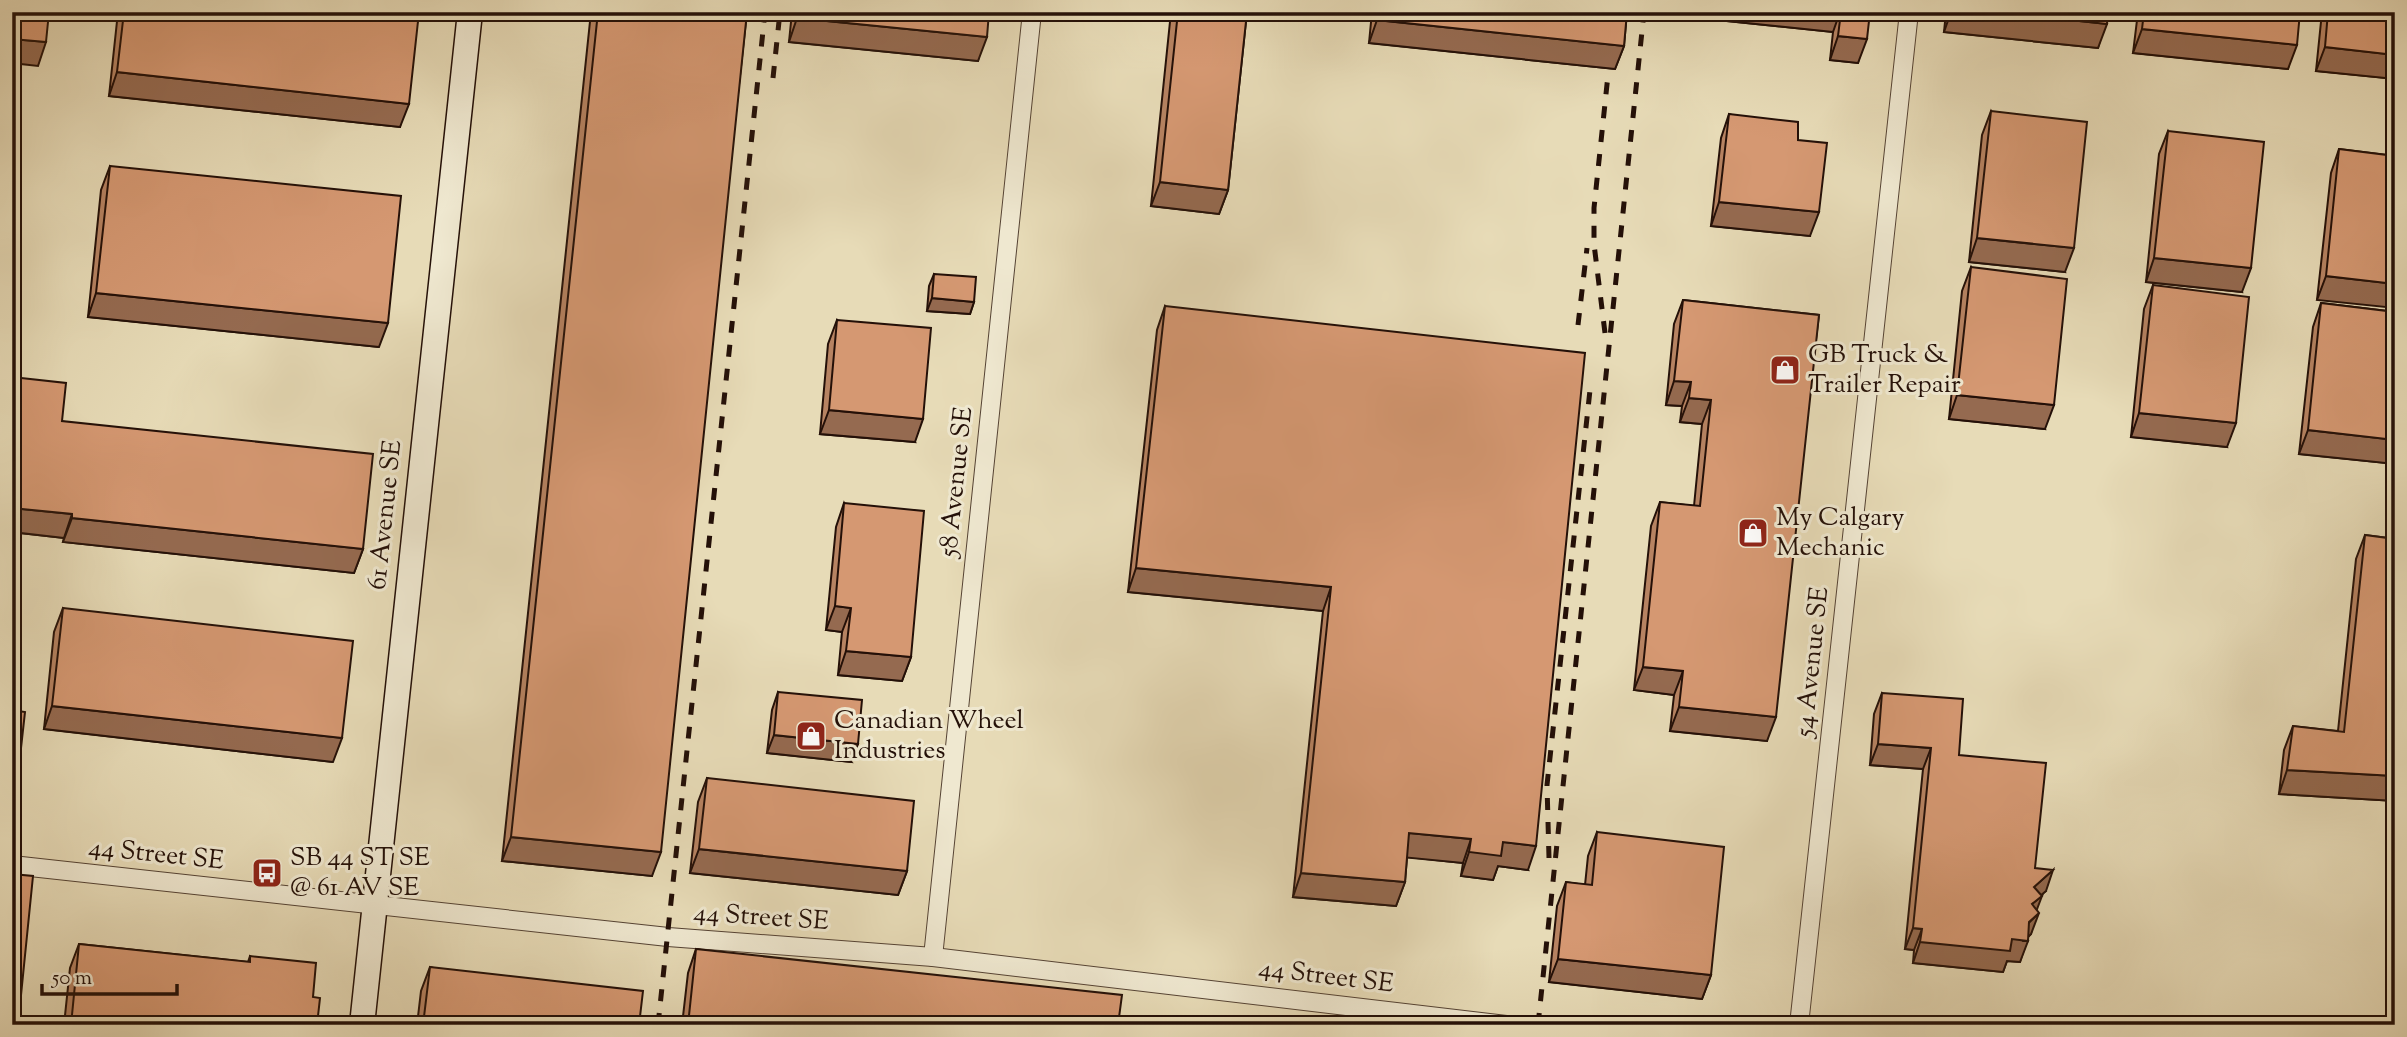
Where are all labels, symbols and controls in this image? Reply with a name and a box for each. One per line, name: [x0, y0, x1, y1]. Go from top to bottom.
place label: GB Truck & Trailer Repair: [1808, 337, 1961, 404]
shop icon: GB Truck & Trailer Repair: [1768, 353, 1802, 387]
street label: 58 Avenue SE: [930, 405, 983, 561]
street label: 61 Avenue SE: [360, 438, 412, 592]
place label: My Calgary Mechanic: [1776, 500, 1905, 567]
shop icon: My Calgary Mechanic: [1736, 516, 1770, 550]
street label: 54 Avenue SE: [1786, 585, 1839, 741]
place label: Canadian Wheel Industries: [834, 703, 1024, 770]
shop icon: Canadian Wheel Industries: [794, 719, 828, 753]
street label: 44 Street SE: [87, 830, 226, 881]
place label: SB 44 ST SE @ 61 AV SE: [290, 840, 430, 907]
bus stop icon: SB 44 ST SE @ 61 AV SE: [250, 856, 284, 890]
street label: 44 Street SE: [692, 895, 830, 941]
street label: 44 Street SE: [1256, 950, 1396, 1004]
scale bar: [42, 953, 177, 997]
text: 50 m: [51, 964, 92, 994]

